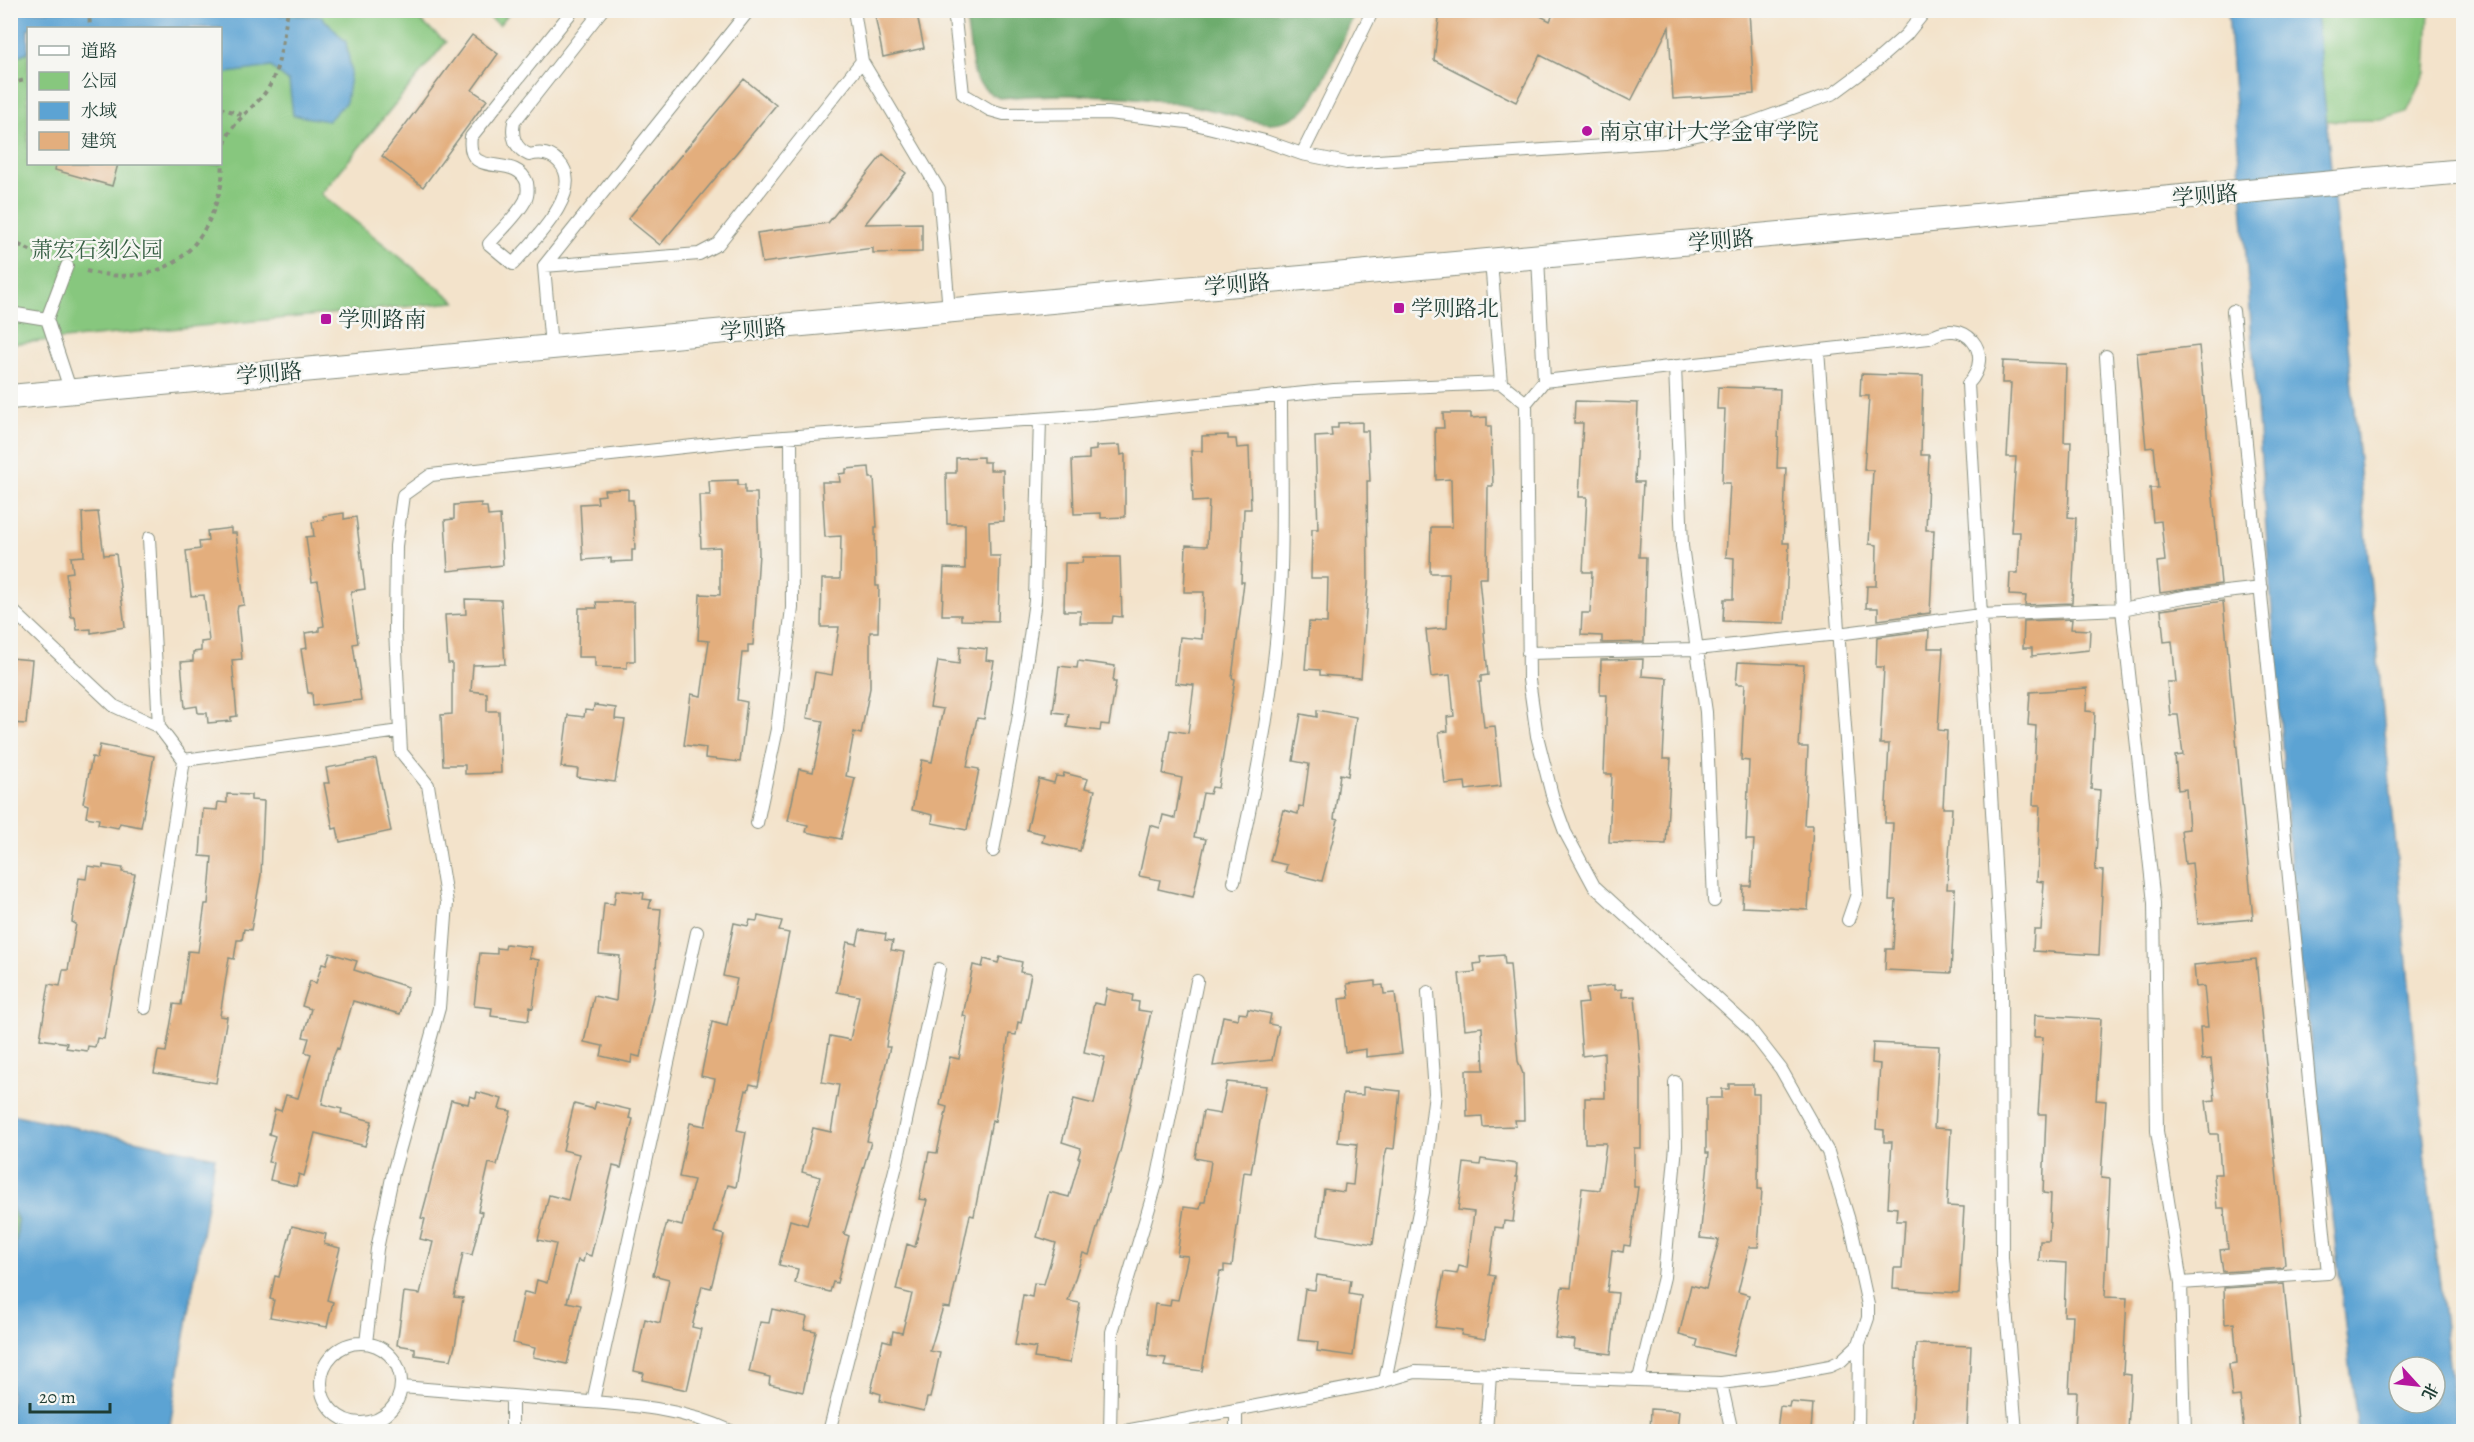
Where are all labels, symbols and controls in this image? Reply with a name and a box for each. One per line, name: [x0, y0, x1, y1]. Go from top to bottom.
legend: [27, 27, 222, 165]
text: 道路: [81, 39, 117, 63]
text: 公园: [81, 69, 117, 93]
text: 水域: [81, 99, 117, 123]
place label: 南京审计大学金审学院: [1599, 117, 1819, 147]
marker: 南京审计大学金审学院: [1580, 124, 1594, 138]
text: 建筑: [81, 129, 117, 153]
street label: 学则路: [2171, 178, 2239, 214]
street label: 学则路: [1687, 223, 1755, 259]
park label: 萧宏石刻公园: [31, 235, 163, 265]
street label: 学则路: [1203, 267, 1271, 303]
place label: 学则路北: [1411, 294, 1499, 324]
marker: 学则路北: [1392, 301, 1406, 315]
place label: 学则路南: [338, 305, 426, 335]
marker: 学则路南: [319, 312, 333, 326]
street label: 学则路: [719, 312, 787, 348]
street label: 学则路: [235, 356, 303, 392]
north arrow: [2387, 1355, 2447, 1415]
scale bar: [30, 1376, 110, 1414]
text: 北: [2416, 1379, 2443, 1403]
text: 20 m: [39, 1385, 76, 1409]

